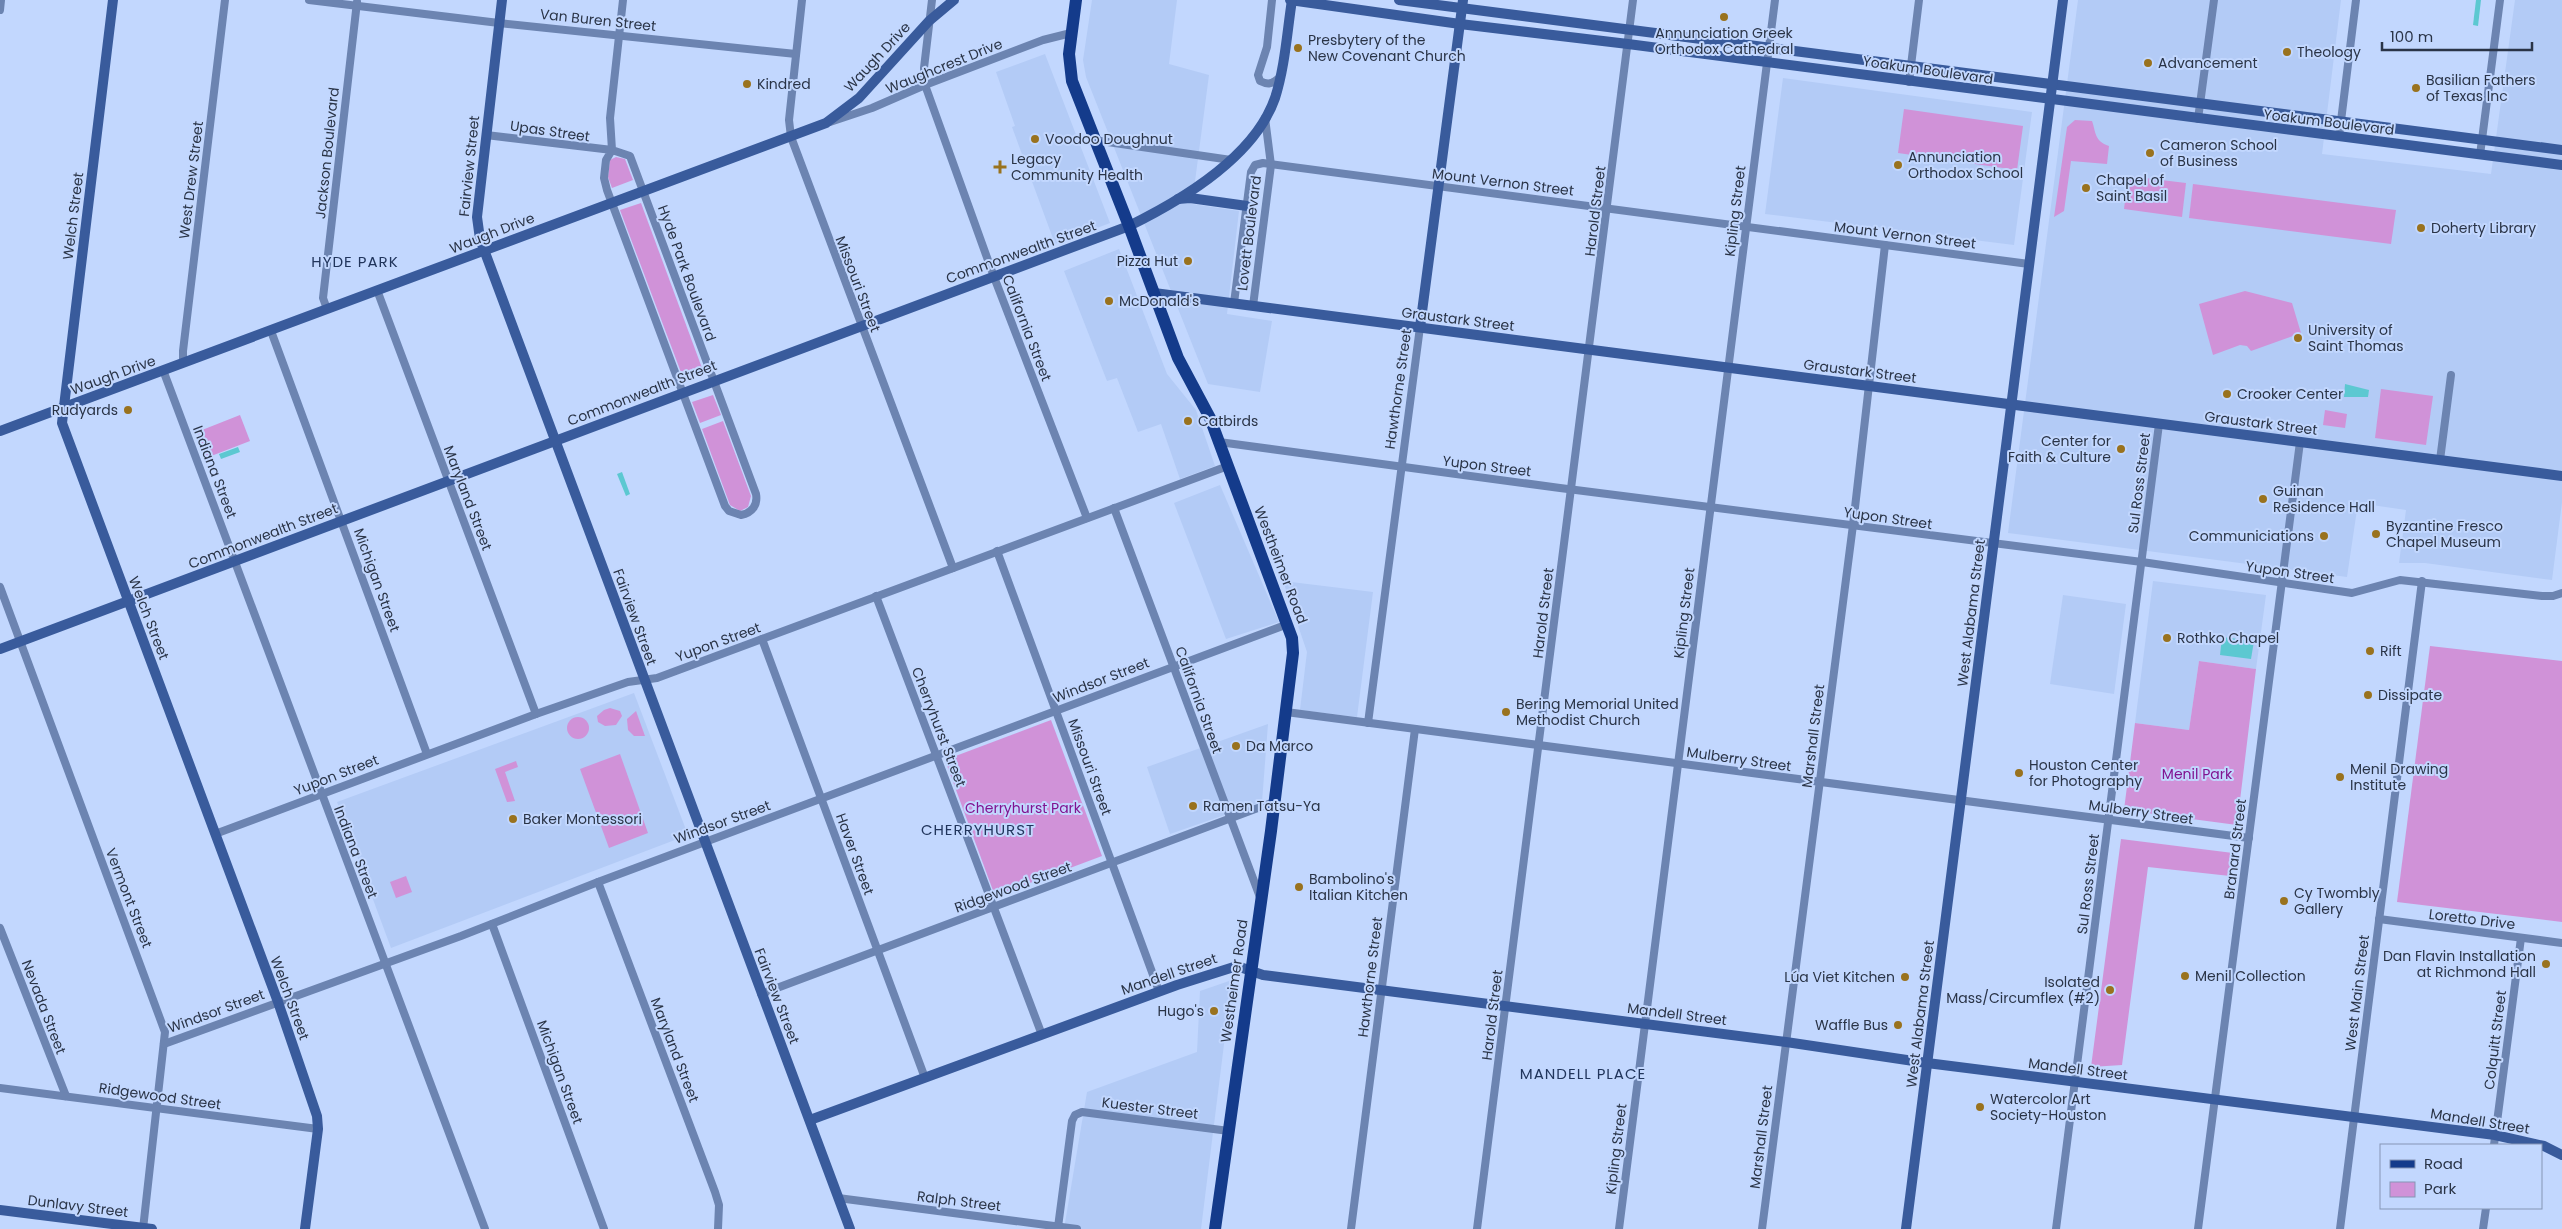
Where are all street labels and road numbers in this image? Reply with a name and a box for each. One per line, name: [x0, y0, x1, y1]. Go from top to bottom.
street label: Van Buren Street: [539, 4, 657, 36]
street label: Waugh Drive: [839, 17, 915, 96]
street label: Waughcrest Drive: [883, 33, 1006, 99]
street label: Yoakum Boulevard: [1861, 51, 1995, 89]
street label: Jackson Boulevard: [310, 86, 344, 220]
street label: Yoakum Boulevard: [2262, 104, 2396, 140]
street label: Fairview Street: [454, 115, 484, 217]
street label: Upas Street: [509, 116, 591, 146]
street label: West Drew Street: [174, 120, 208, 240]
street label: Mount Vernon Street: [1431, 163, 1575, 201]
street label: Kipling Street: [1720, 164, 1750, 258]
street label: Harold Street: [1580, 165, 1610, 257]
street label: Welch Street: [58, 171, 88, 261]
street label: Lovett Boulevard: [1232, 174, 1266, 292]
street label: Hyde Park Boulevard: [653, 202, 721, 344]
street label: Waugh Drive: [447, 208, 538, 258]
street label: Commonwealth Street: [943, 216, 1099, 288]
street label: Mount Vernon Street: [1833, 216, 1977, 254]
street label: Missouri Street: [830, 233, 886, 335]
street label: California Street: [997, 272, 1057, 384]
street label: Graustark Street: [1400, 302, 1516, 336]
street label: Hawthorne Street: [1380, 328, 1416, 450]
street label: Waugh Drive: [68, 350, 159, 400]
street label: Graustark Street: [1802, 354, 1918, 388]
street label: Commonwealth Street: [564, 355, 720, 431]
street label: Graustark Street: [2203, 406, 2319, 440]
street label: Indiana Street: [188, 423, 242, 521]
street label: Sul Ross Street: [2123, 432, 2155, 534]
street label: Maryland Street: [439, 443, 497, 553]
street label: Yupon Street: [1441, 451, 1533, 481]
street label: Commonwealth Street: [185, 498, 341, 574]
street label: Yupon Street: [1842, 502, 1934, 534]
street label: Westheimer Road: [1249, 503, 1313, 627]
street label: Michigan Street: [349, 525, 405, 635]
street label: West Alabama Street: [1952, 538, 1990, 688]
street label: Yupon Street: [2244, 556, 2336, 588]
street label: Fairview Street: [608, 566, 662, 668]
street label: Kipling Street: [1669, 566, 1699, 660]
street label: Harold Street: [1528, 567, 1558, 659]
street label: Welch Street: [124, 573, 174, 663]
street label: Yupon Street: [673, 617, 763, 667]
street label: California Street: [1170, 644, 1228, 756]
street label: Windsor Street: [1050, 652, 1152, 708]
street label: Cherryhurst Street: [907, 664, 971, 790]
street label: Marshall Street: [1797, 683, 1829, 789]
street label: Missouri Street: [1063, 716, 1117, 818]
street label: Mulberry Street: [1685, 742, 1793, 776]
street label: Yupon Street: [291, 750, 381, 800]
street label: Windsor Street: [671, 795, 773, 849]
street label: Mulberry Street: [2087, 795, 2195, 829]
street label: Branard Street: [2219, 798, 2251, 900]
street label: Indiana Street: [329, 803, 383, 901]
street label: Haver Street: [831, 810, 879, 898]
street label: Sul Ross Street: [2072, 833, 2104, 935]
street label: Vermont Street: [101, 845, 157, 951]
street label: Ridgewood Street: [952, 857, 1074, 917]
street label: Loretto Drive: [2428, 904, 2517, 934]
street label: Hawthorne Street: [1353, 916, 1387, 1038]
street label: Westheimer Road: [1215, 918, 1253, 1044]
street label: West Main Street: [2340, 934, 2374, 1052]
street label: West Alabama Street: [1901, 939, 1939, 1089]
street label: Fairview Street: [749, 945, 805, 1047]
street label: Mandell Street: [1118, 948, 1220, 1000]
street label: Welch Street: [266, 953, 314, 1043]
street label: Nevada Street: [17, 957, 71, 1057]
street label: Harold Street: [1477, 969, 1507, 1061]
street label: Windsor Street: [165, 984, 267, 1038]
street label: Colquitt Street: [2479, 989, 2511, 1091]
street label: Maryland Street: [646, 995, 704, 1105]
street label: Mandell Street: [1626, 998, 1728, 1030]
street label: Michigan Street: [532, 1017, 588, 1127]
street label: Mandell Street: [2027, 1053, 2129, 1085]
street label: Ridgewood Street: [98, 1078, 222, 1114]
street label: Marshall Street: [1745, 1084, 1777, 1190]
street label: Kuester Street: [1101, 1092, 1199, 1124]
street label: Kipling Street: [1601, 1102, 1631, 1196]
street label: Mandell Street: [2429, 1103, 2531, 1139]
street label: Ralph Street: [916, 1186, 1002, 1216]
street label: Dunlavy Street: [27, 1190, 129, 1222]

